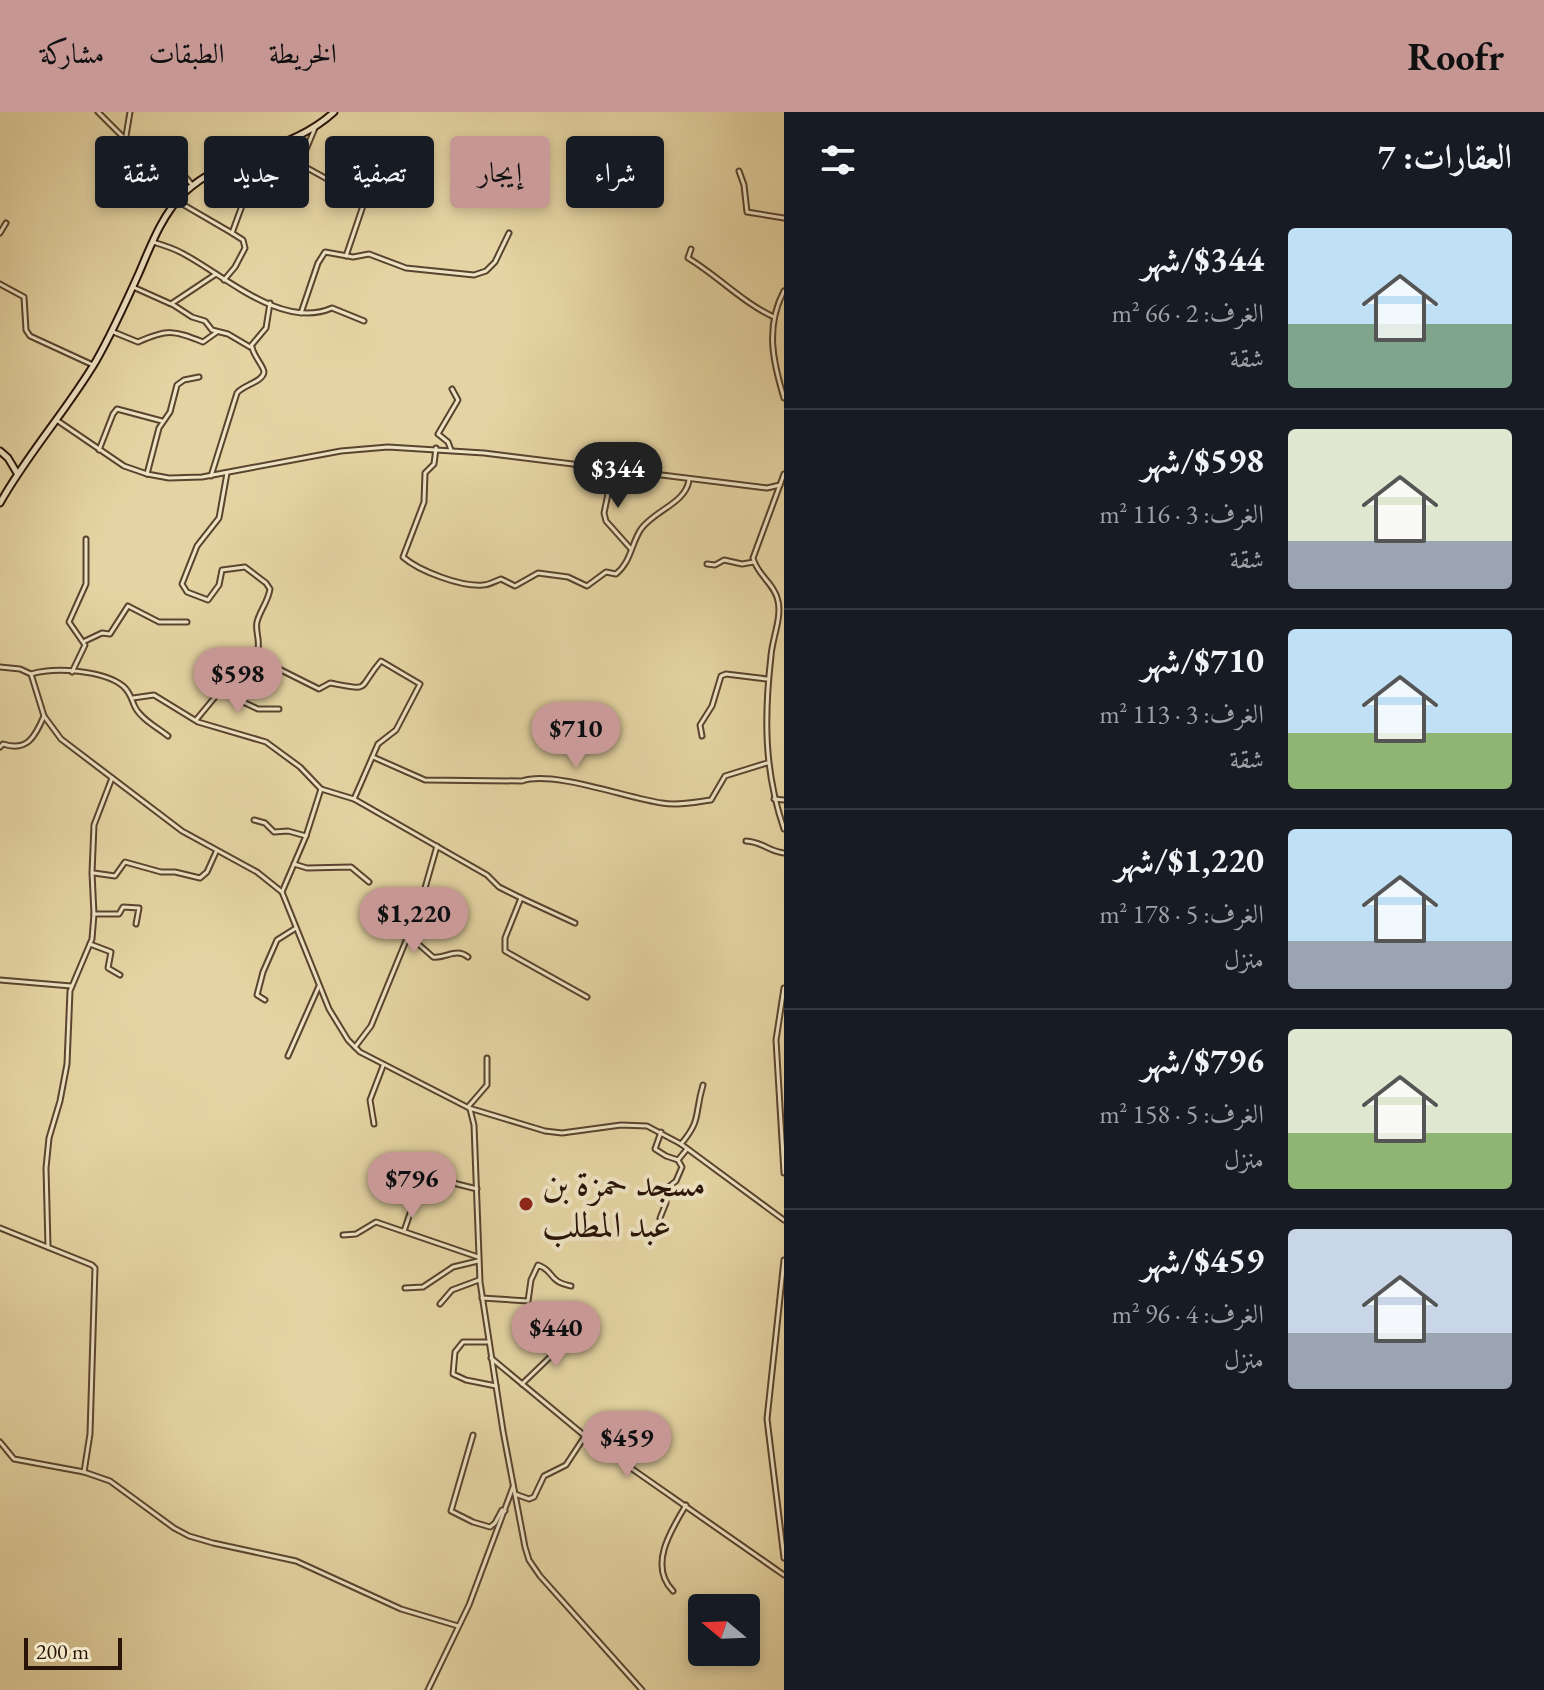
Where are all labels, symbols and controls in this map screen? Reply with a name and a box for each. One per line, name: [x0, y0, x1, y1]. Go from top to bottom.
text: Roofr: [1407, 32, 1504, 81]
text: مشاركة: [40, 35, 104, 71]
text: الطبقات: [148, 35, 225, 71]
text: الخريطة: [269, 35, 337, 71]
text: العقارات: 7: [1378, 134, 1512, 178]
chip: شقة: [95, 136, 188, 208]
chip: جديد: [204, 136, 309, 208]
chip: تصفية: [325, 136, 434, 208]
chip: إيجار: [450, 136, 550, 208]
chip: شراء: [566, 136, 664, 208]
icon: filters: [816, 138, 860, 182]
text: $344/شهر: [1142, 237, 1264, 281]
icon: home: [1352, 260, 1448, 356]
text: الغرف: 2 · 66 m²: [1112, 296, 1264, 330]
text: شقة: [1230, 341, 1264, 375]
text: $598/شهر: [1142, 438, 1264, 482]
pin: $344: [571, 442, 665, 510]
text: $344: [591, 451, 645, 485]
icon: home: [1352, 461, 1448, 557]
text: الغرف: 3 · 116 m²: [1099, 497, 1264, 531]
text: شقة: [1230, 542, 1264, 576]
text: $710/شهر: [1142, 638, 1264, 682]
pin: $598: [191, 647, 285, 715]
text: $598: [211, 656, 265, 690]
icon: home: [1352, 661, 1448, 757]
text: الغرف: 3 · 113 m²: [1099, 697, 1264, 731]
pin: $710: [529, 702, 623, 770]
text: $710: [549, 711, 603, 745]
text: شقة: [1230, 742, 1264, 776]
text: $1,220/شهر: [1115, 838, 1264, 882]
icon: home: [1352, 861, 1448, 957]
pin: $1,220: [349, 887, 479, 955]
text: $1,220: [377, 896, 451, 930]
text: الغرف: 5 · 178 m²: [1099, 897, 1264, 931]
text: منزل: [1224, 942, 1264, 976]
text: $796/شهر: [1142, 1038, 1264, 1082]
icon: home: [1352, 1061, 1448, 1157]
text: الغرف: 5 · 158 m²: [1099, 1097, 1264, 1131]
text: منزل: [1224, 1142, 1264, 1176]
pin: $796: [365, 1152, 459, 1220]
place label: مسجد حمزة بن عبد المطلب: [542, 1160, 706, 1248]
text: $796: [385, 1161, 439, 1195]
marker: مسجد حمزة بن عبد المطلب: [517, 1195, 535, 1213]
text: $459/شهر: [1142, 1238, 1264, 1282]
icon: home: [1352, 1261, 1448, 1357]
text: الغرف: 4 · 96 m²: [1112, 1297, 1264, 1331]
pin: $440: [509, 1301, 603, 1369]
text: $440: [529, 1310, 583, 1344]
text: منزل: [1224, 1342, 1264, 1376]
pin: $459: [580, 1411, 674, 1479]
text: $459: [600, 1420, 654, 1454]
north arrow: [688, 1594, 760, 1666]
map controls: [688, 1594, 760, 1666]
scale bar: [24, 1634, 122, 1670]
text: 200 m: [36, 1637, 89, 1666]

